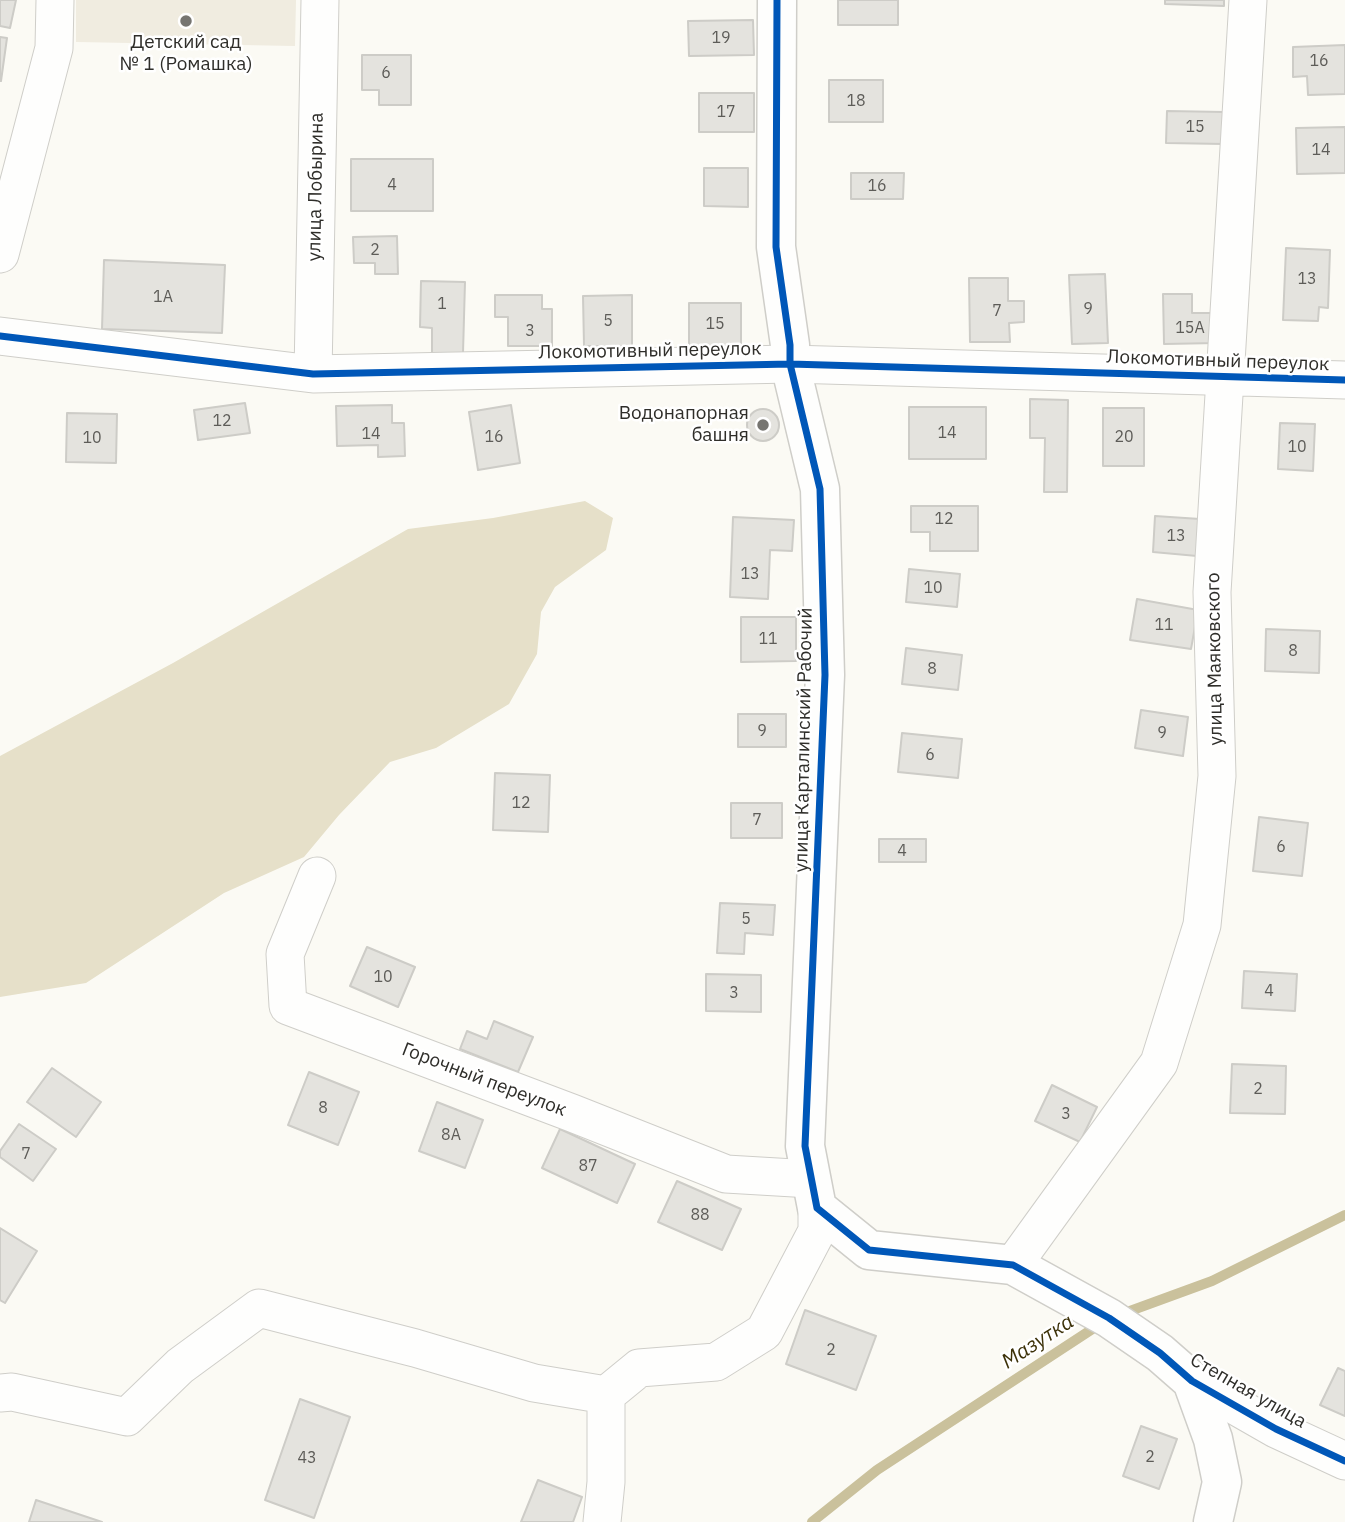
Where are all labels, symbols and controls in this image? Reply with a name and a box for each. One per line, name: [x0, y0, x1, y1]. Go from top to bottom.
marker: Детский сад № 1 (Ромашка): [178, 13, 194, 29]
house number: 19: [711, 28, 731, 48]
place label: Детский сад № 1 (Ромашка): [119, 32, 253, 76]
house number: 16: [1309, 51, 1329, 71]
house number: 6: [381, 63, 391, 83]
house number: 18: [846, 91, 866, 111]
house number: 17: [716, 102, 736, 122]
street label: улица Лобырина: [303, 112, 329, 262]
house number: 15: [1185, 117, 1205, 137]
house number: 14: [1311, 140, 1331, 160]
house number: 4: [387, 175, 397, 195]
house number: 16: [867, 176, 887, 196]
house number: 2: [370, 240, 380, 260]
house number: 13: [1297, 269, 1317, 289]
house number: 1А: [153, 287, 173, 307]
house number: 1: [437, 294, 447, 314]
house number: 9: [1083, 299, 1093, 319]
house number: 7: [992, 301, 1002, 321]
house number: 5: [603, 311, 613, 331]
house number: 15: [705, 314, 725, 334]
house number: 15А: [1175, 318, 1205, 338]
house number: 3: [525, 321, 535, 341]
street label: Локомотивный переулок: [538, 338, 762, 364]
street label: Локомотивный переулок: [1106, 346, 1330, 376]
place label: Водонапорная башня: [619, 403, 749, 447]
house number: 12: [212, 411, 232, 431]
marker: Водонапорная башня: [755, 417, 771, 433]
house number: 14: [937, 423, 957, 443]
house number: 14: [361, 424, 381, 444]
house number: 16: [484, 427, 504, 447]
house number: 20: [1114, 427, 1134, 447]
house number: 10: [82, 428, 102, 448]
house number: 10: [1287, 437, 1307, 457]
house number: 12: [934, 509, 954, 529]
house number: 13: [1166, 526, 1186, 546]
house number: 13: [740, 564, 760, 584]
street label: улица Маяковского: [1202, 572, 1228, 746]
house number: 10: [923, 578, 943, 598]
street label: улица Карталинский Рабочий: [790, 607, 818, 873]
house number: 11: [1154, 615, 1174, 635]
house number: 11: [758, 629, 778, 649]
house number: 8: [1288, 641, 1298, 661]
house number: 8: [927, 659, 937, 679]
house number: 9: [757, 721, 767, 741]
house number: 9: [1157, 723, 1167, 743]
house number: 6: [925, 745, 935, 765]
house number: 12: [511, 793, 531, 813]
house number: 7: [752, 810, 762, 830]
house number: 6: [1276, 837, 1286, 857]
house number: 4: [897, 841, 907, 861]
house number: 5: [741, 909, 751, 929]
house number: 10: [373, 967, 393, 987]
house number: 4: [1264, 981, 1274, 1001]
house number: 3: [729, 983, 739, 1003]
street label: Горочный переулок: [399, 1038, 569, 1122]
house number: 2: [1253, 1079, 1263, 1099]
house number: 8: [318, 1098, 328, 1118]
house number: 3: [1061, 1104, 1071, 1124]
house number: 8А: [441, 1125, 461, 1145]
house number: 7: [21, 1144, 31, 1164]
house number: 87: [578, 1156, 598, 1176]
house number: 88: [690, 1205, 710, 1225]
water label: Мазутка: [997, 1309, 1079, 1375]
house number: 2: [826, 1340, 836, 1360]
street label: Степная улица: [1186, 1349, 1310, 1433]
house number: 2: [1145, 1447, 1155, 1467]
house number: 43: [297, 1448, 317, 1468]

